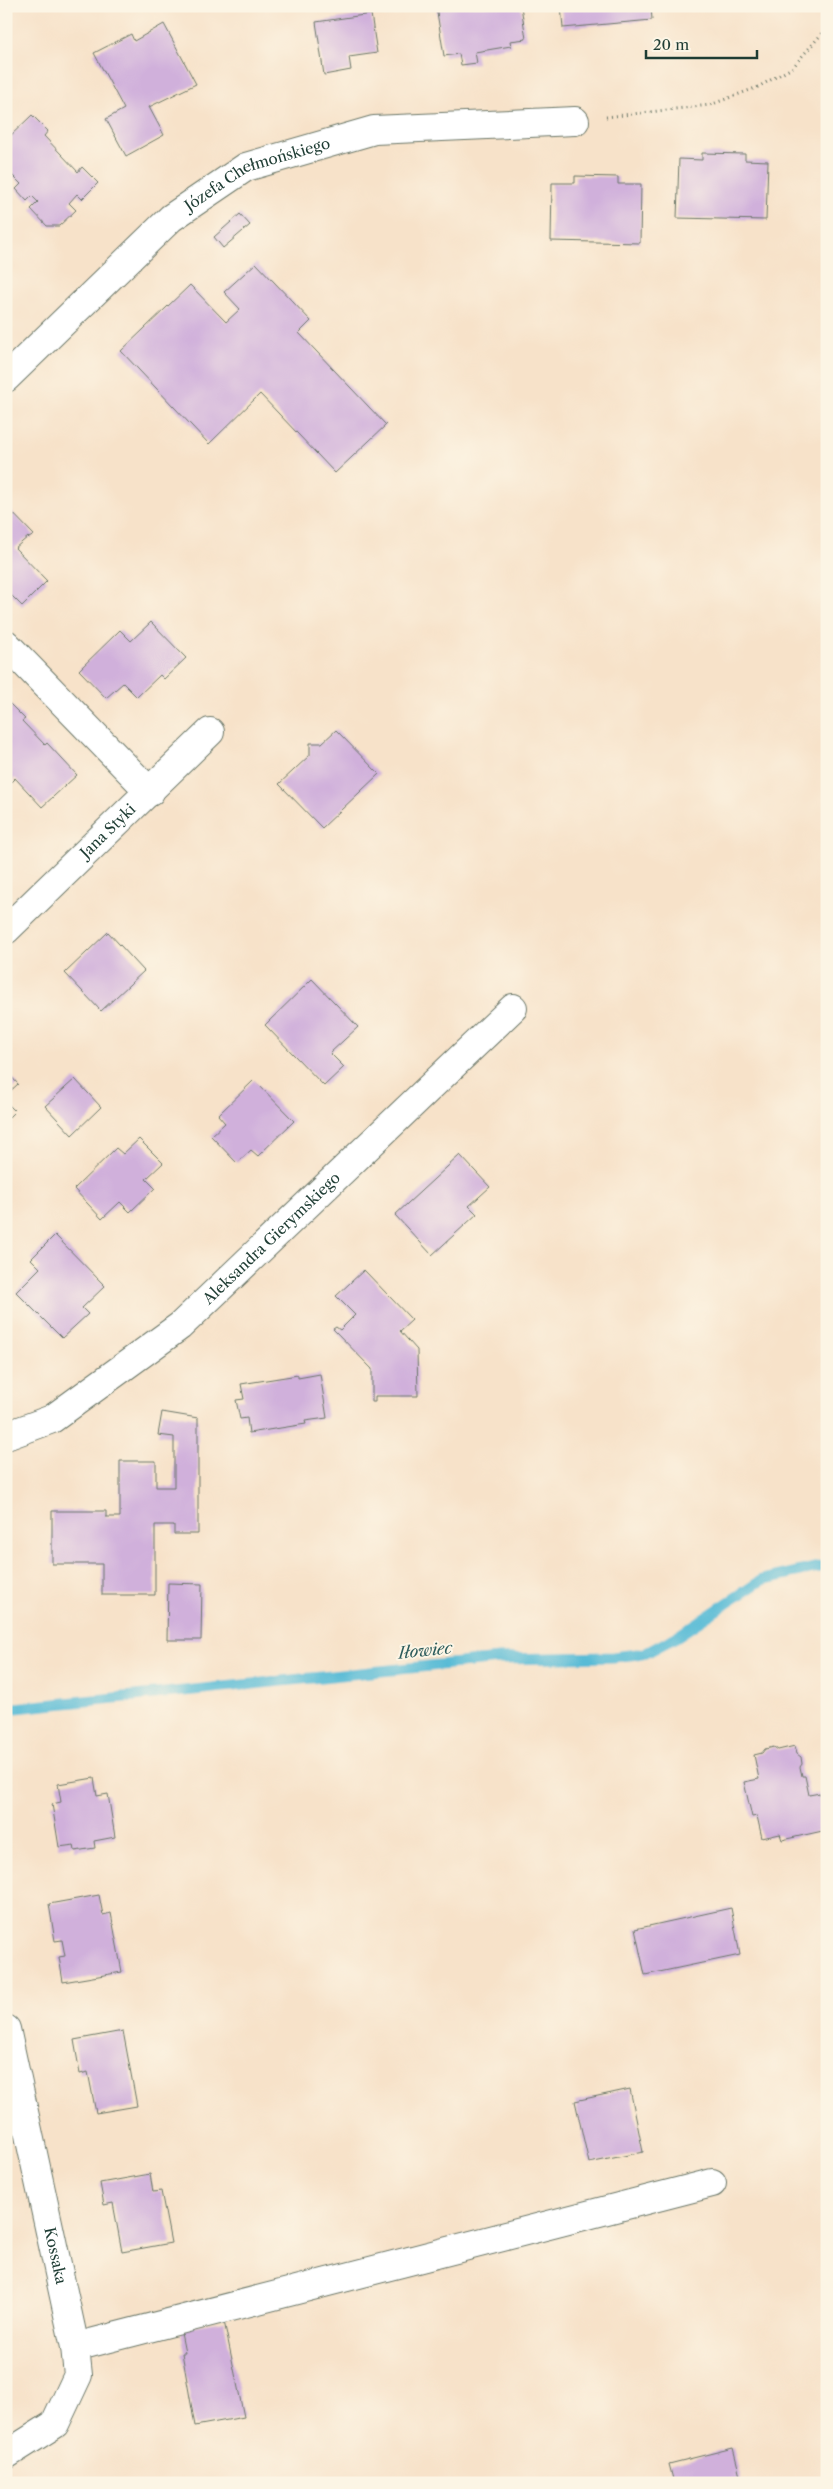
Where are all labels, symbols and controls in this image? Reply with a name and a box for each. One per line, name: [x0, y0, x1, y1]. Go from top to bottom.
scale bar: [646, 28, 757, 60]
text: 20 m: [653, 35, 689, 54]
street label: Józefa Chełmońskiego: [179, 133, 332, 216]
street label: Jana Styki: [74, 799, 140, 863]
street label: Aleksandra Gierymskiego: [198, 1168, 344, 1309]
water label: Iłowiec: [395, 1637, 454, 1663]
street label: Kossaka: [40, 2225, 71, 2286]

